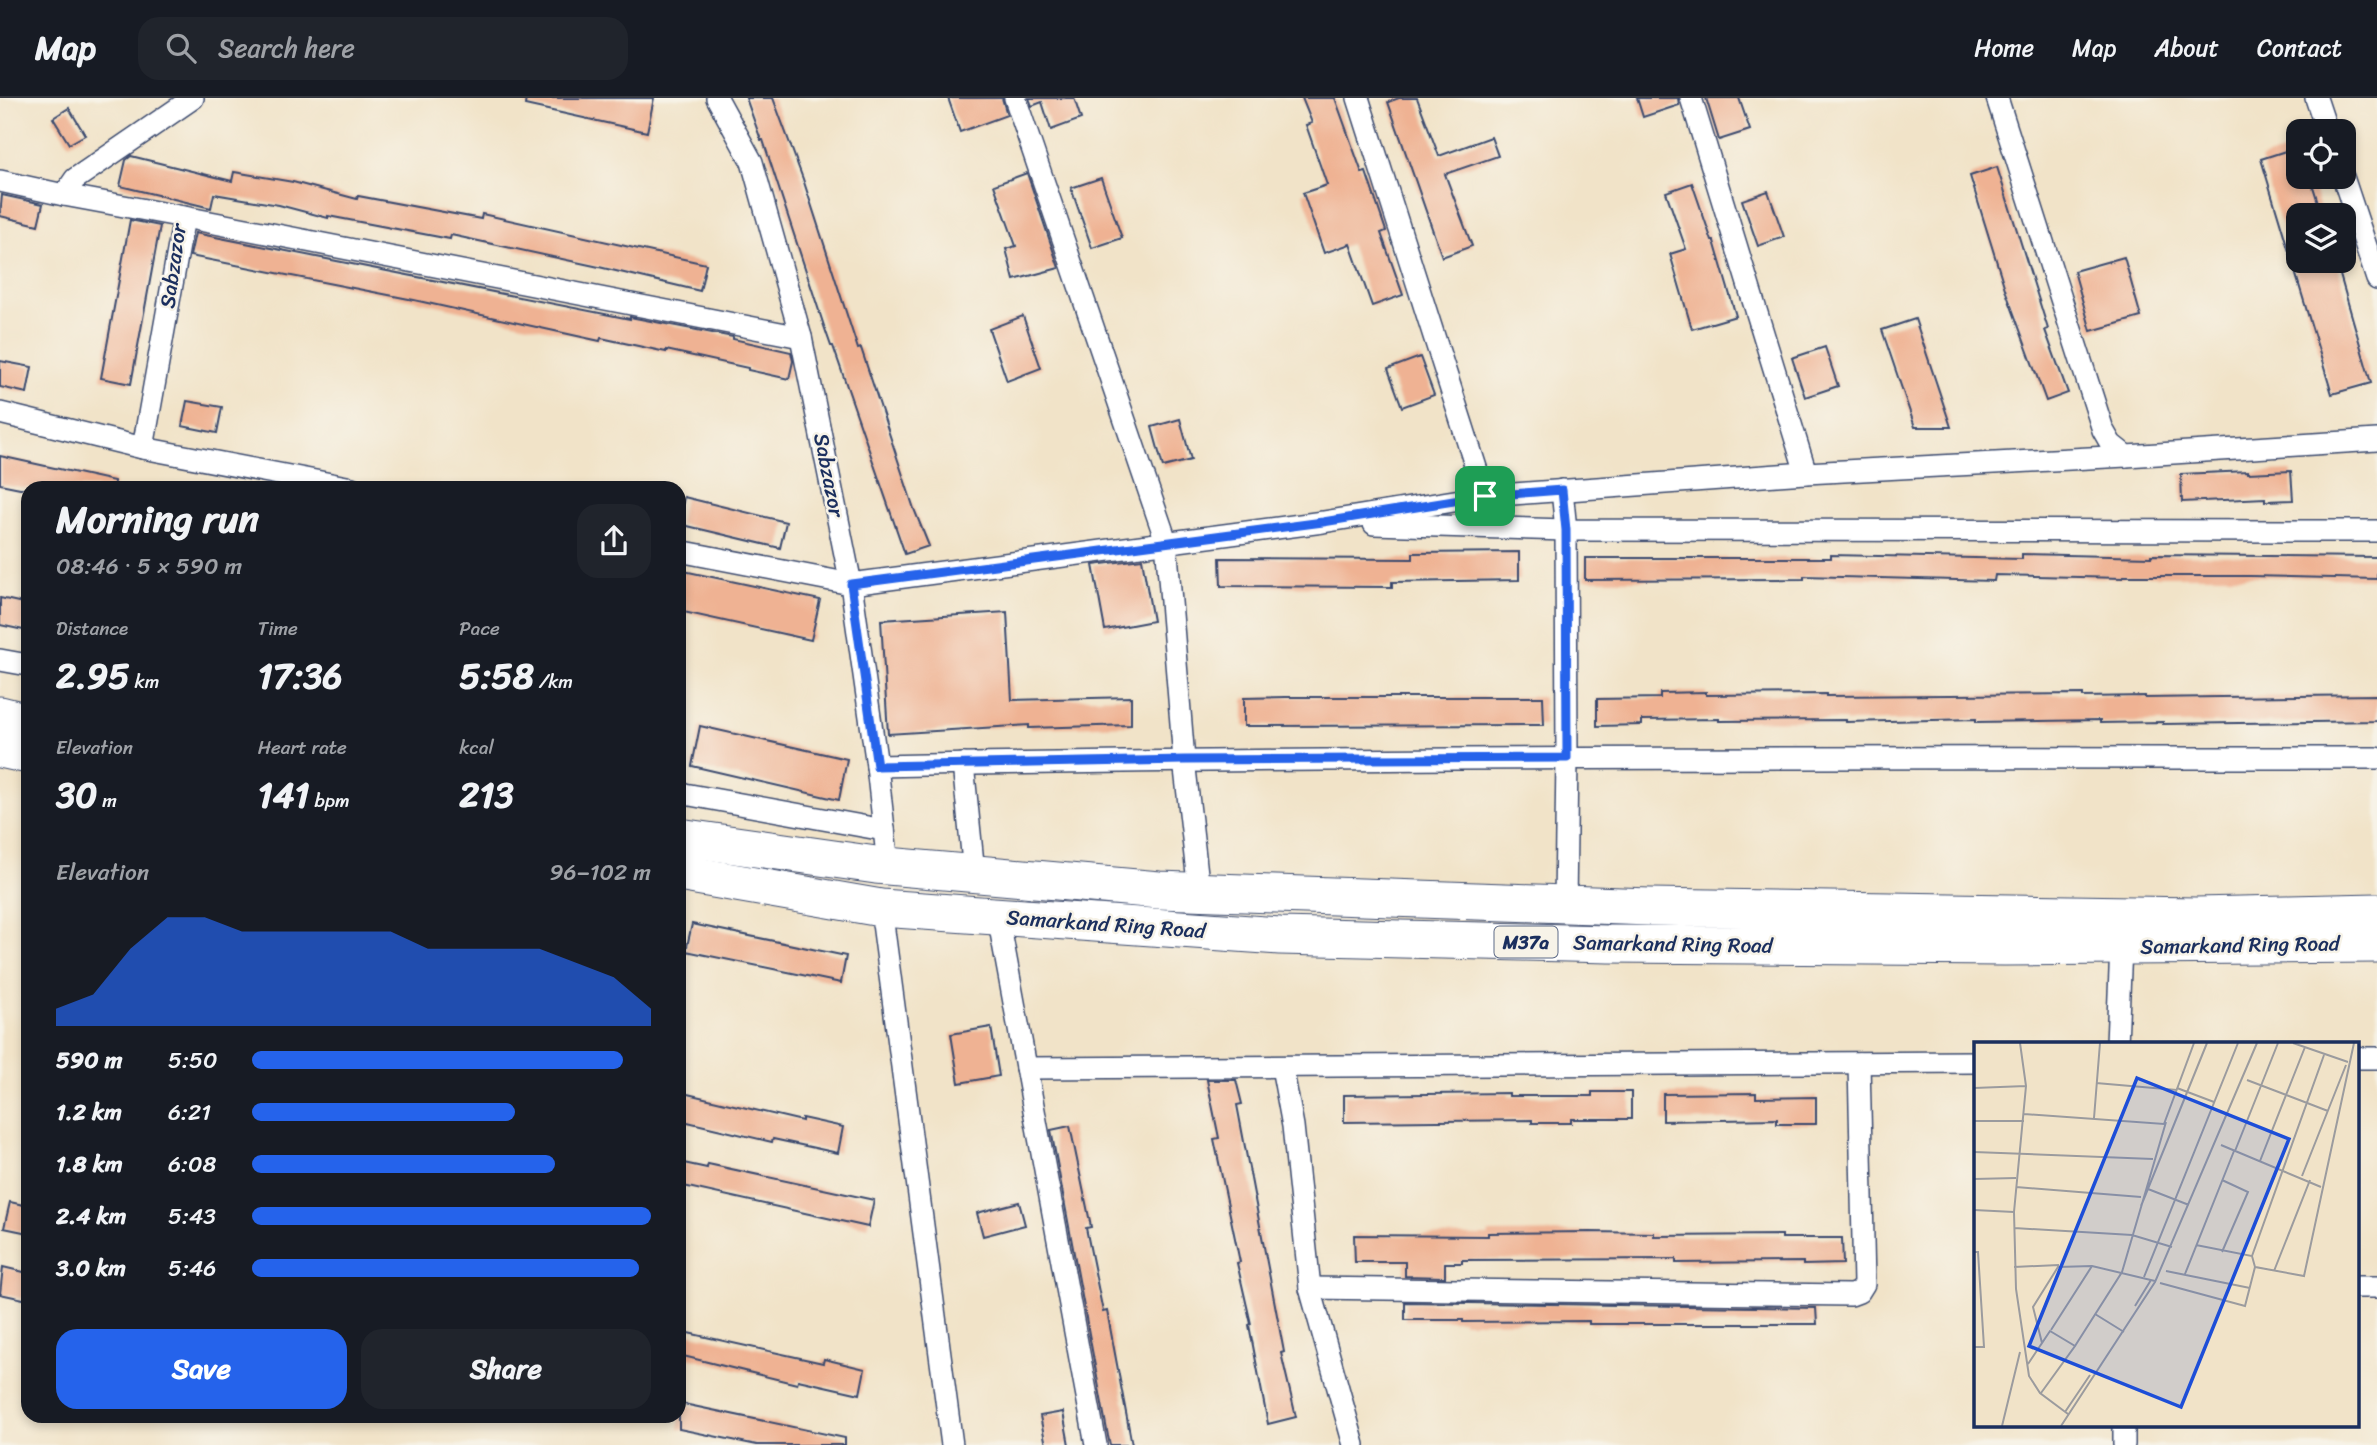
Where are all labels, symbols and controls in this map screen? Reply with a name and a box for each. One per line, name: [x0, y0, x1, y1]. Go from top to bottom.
search box: [138, 17, 628, 80]
text: Map: [35, 19, 96, 77]
text: Search here: [218, 25, 355, 71]
text: Home: [1974, 27, 2034, 69]
text: Map: [2072, 27, 2116, 69]
text: About: [2154, 27, 2219, 69]
text: Contact: [2257, 27, 2342, 69]
icon: search: [162, 29, 200, 67]
map controls: [2286, 119, 2356, 273]
button: locate: [2286, 119, 2356, 189]
button: layers: [2286, 203, 2356, 273]
street label: Sabzazor: [148, 220, 198, 311]
street label: Sabzazor: [802, 430, 856, 522]
pin: [1455, 466, 1515, 526]
icon: arrive: [1466, 477, 1504, 515]
text: Morning run: [56, 486, 259, 553]
button: share: [577, 504, 651, 578]
text: 08:46 · 5 × 590 m: [56, 546, 242, 587]
text: Distance: [56, 612, 128, 645]
text: Time: [258, 612, 298, 645]
text: Pace: [459, 612, 500, 645]
text: 2.95: [56, 645, 130, 707]
text: 17:36: [258, 645, 342, 707]
text: 5:58: [459, 645, 534, 707]
text: km: [130, 665, 159, 698]
text: /km: [534, 665, 573, 698]
text: Elevation: [56, 731, 133, 764]
text: Heart rate: [258, 731, 347, 764]
text: kcal: [459, 731, 494, 764]
text: 30: [56, 764, 97, 826]
text: 141: [258, 764, 310, 826]
text: 213: [459, 764, 514, 826]
text: m: [97, 784, 117, 817]
text: bpm: [310, 784, 350, 817]
text: Elevation: [56, 852, 149, 893]
text: 96–102 m: [549, 852, 651, 893]
street label: Samarkand Ring Road: [1005, 898, 1209, 950]
street label: Samarkand Ring Road: [1573, 923, 1775, 965]
street label: Samarkand Ring Road: [2140, 924, 2342, 966]
road number: M37a: [1494, 926, 1558, 958]
text: 590 m: [56, 1040, 122, 1081]
text: 5:50: [168, 1040, 218, 1081]
inset map: [1974, 1042, 2360, 1428]
text: 1.2 km: [56, 1092, 122, 1133]
text: 6:21: [168, 1092, 211, 1133]
text: 1.8 km: [56, 1144, 123, 1185]
text: 6:08: [168, 1144, 216, 1185]
text: 2.4 km: [56, 1196, 126, 1237]
text: 5:43: [168, 1196, 216, 1237]
text: 3.0 km: [56, 1248, 126, 1289]
text: 5:46: [168, 1248, 216, 1289]
button: Save: [56, 1329, 347, 1409]
button: Share: [361, 1329, 651, 1409]

